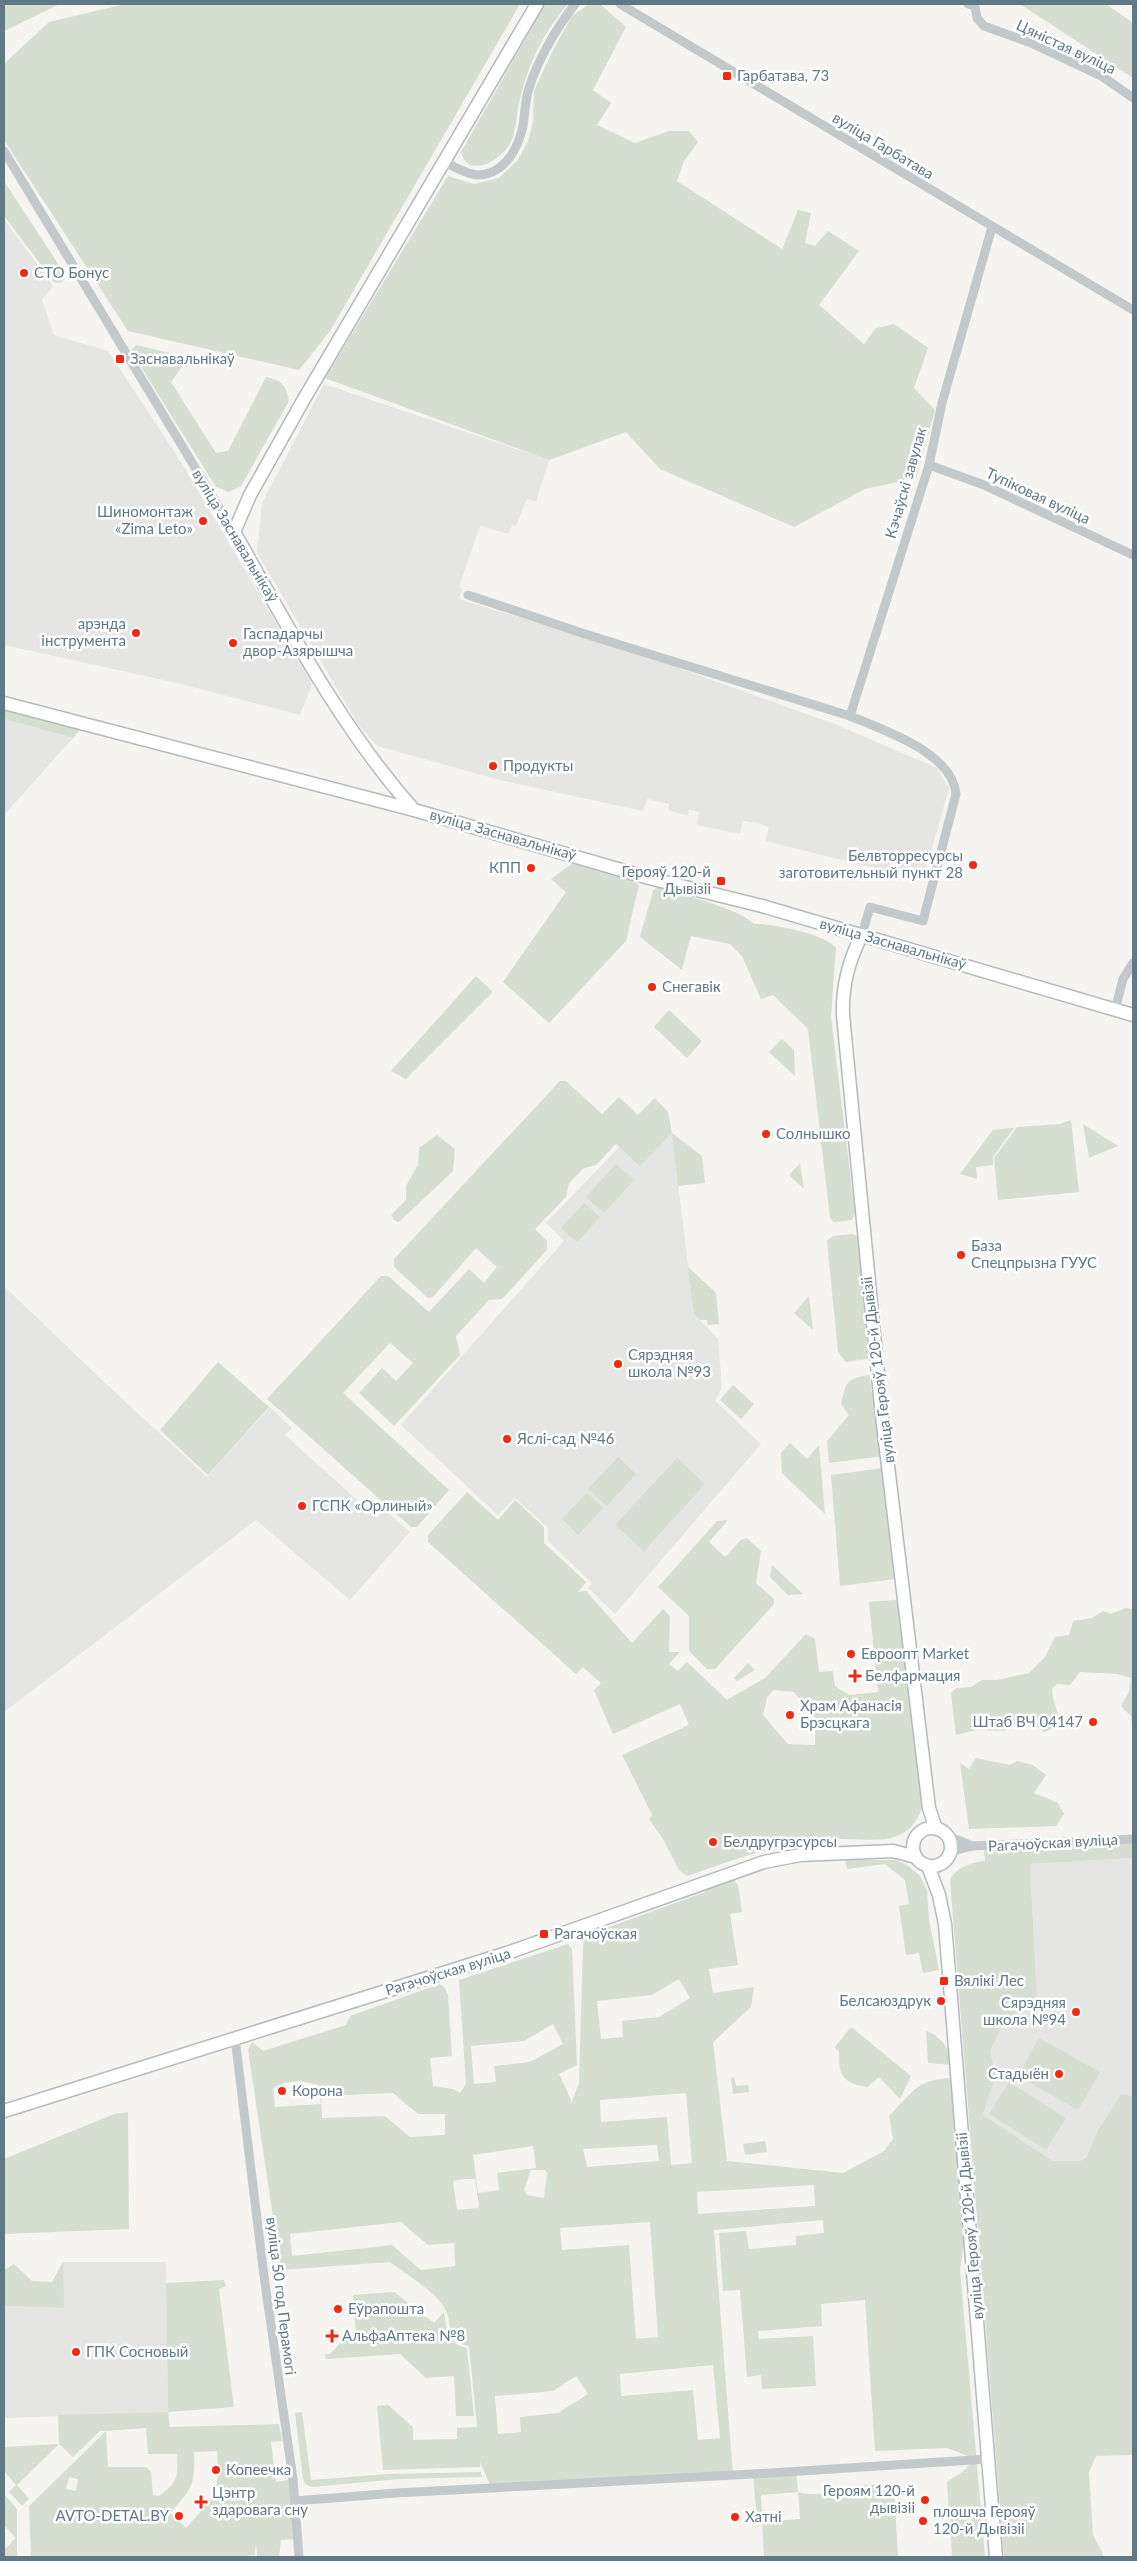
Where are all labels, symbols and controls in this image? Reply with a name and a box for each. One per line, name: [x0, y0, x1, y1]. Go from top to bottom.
street label: Цяністая вуліца: [1014, 15, 1119, 77]
place label: Гарбатава, 73: [737, 66, 829, 84]
marker: Гарбатава, 73: [721, 70, 733, 82]
street label: вуліца Гарбатава: [830, 108, 937, 182]
place label: СТО Бонус: [34, 263, 109, 281]
marker: СТО Бонус: [18, 267, 30, 279]
place label: Заснавальнікаў: [130, 349, 235, 367]
marker: Заснавальнікаў: [114, 353, 126, 365]
street label: Кэчаўскі завулак: [881, 425, 930, 540]
street label: Тупіковая вуліца: [984, 463, 1093, 527]
street label: вуліца Заснавальнікаў: [189, 466, 283, 605]
place label: Шиномонтаж «Zima Leto»: [97, 502, 193, 537]
marker: Шиномонтаж «Zima Leto»: [197, 515, 209, 527]
place label: арэнда інструмента: [41, 614, 126, 649]
place label: Гаспадарчы двор-Азярышча: [243, 624, 353, 659]
marker: арэнда інструмента: [130, 627, 142, 639]
marker: Гаспадарчы двор-Азярышча: [227, 637, 239, 649]
place label: Продукты: [503, 756, 573, 774]
marker: Продукты: [487, 760, 499, 772]
street label: вуліца Заснавальнікаў: [428, 804, 579, 864]
place label: Белвторресурсы заготовительный пункт 28: [779, 846, 963, 881]
place label: КПП: [489, 858, 521, 876]
marker: Белвторресурсы заготовительный пункт 28: [967, 859, 979, 871]
marker: КПП: [525, 862, 537, 874]
place label: Герояў 120-й Дывізіі: [622, 862, 711, 897]
marker: Герояў 120-й Дывізіі: [715, 875, 727, 887]
street label: вуліца Заснавальнікаў: [818, 913, 969, 973]
place label: Снегавік: [662, 977, 721, 995]
marker: Снегавік: [646, 981, 658, 993]
place label: Солнышко: [776, 1124, 851, 1142]
marker: Солнышко: [760, 1128, 772, 1140]
place label: База Спецпрызна ГУУС: [971, 1236, 1097, 1271]
marker: База Спецпрызна ГУУС: [955, 1249, 967, 1261]
street label: вуліца Герояў 120-й Дывізіі: [857, 1276, 897, 1464]
place label: Сярэдняя школа №93: [628, 1345, 711, 1380]
marker: Сярэдняя школа №93: [612, 1358, 624, 1370]
place label: Яслі-сад №46: [516, 1429, 615, 1447]
marker: Яслі-сад №46: [501, 1433, 513, 1445]
place label: ГСПК «Орлиный»: [312, 1496, 433, 1514]
marker: ГСПК «Орлиный»: [296, 1500, 308, 1512]
place label: Евроопт Market: [861, 1644, 970, 1662]
marker: Евроопт Market: [845, 1648, 857, 1660]
place label: Белфармация: [865, 1666, 961, 1684]
marker: Белфармация: [849, 1670, 861, 1682]
place label: Храм Афанасія Брэсцкага: [800, 1696, 902, 1731]
marker: Храм Афанасія Брэсцкага: [784, 1709, 796, 1721]
place label: Штаб ВЧ 04147: [972, 1712, 1083, 1730]
marker: Штаб ВЧ 04147: [1087, 1716, 1099, 1728]
street label: Рагачоўская вуліца: [988, 1830, 1118, 1854]
place label: Белдругрэсурсы: [723, 1832, 837, 1850]
marker: Белдругрэсурсы: [707, 1836, 719, 1848]
place label: Рагачоўская: [554, 1924, 637, 1942]
marker: Рагачоўская: [538, 1928, 550, 1940]
street label: Рагачоўская вуліца: [383, 1943, 513, 1999]
place label: Вялікі Лес: [954, 1971, 1024, 1989]
marker: Вялікі Лес: [938, 1975, 950, 1987]
place label: Белсаюздрук: [839, 1991, 931, 2009]
place label: Сярэдняя школа №94: [983, 1993, 1066, 2028]
marker: Белсаюздрук: [935, 1995, 947, 2007]
marker: Сярэдняя школа №94: [1070, 2006, 1082, 2018]
place label: Стадыён: [988, 2064, 1049, 2082]
marker: Стадыён: [1053, 2068, 1065, 2080]
place label: Корона: [292, 2081, 343, 2099]
marker: Корона: [276, 2085, 288, 2097]
street label: вуліца Герояў 120-й Дывізіі: [952, 2132, 986, 2320]
street label: вуліца 50 год Перамогі: [263, 2216, 301, 2376]
place label: Еўрапошта: [348, 2299, 424, 2317]
marker: Еўрапошта: [332, 2303, 344, 2315]
place label: АльфаАптека №8: [342, 2326, 465, 2344]
marker: АльфаАптека №8: [326, 2330, 338, 2342]
place label: ГПК Сосновый: [86, 2342, 188, 2360]
marker: ГПК Сосновый: [70, 2346, 82, 2358]
place label: Копеечка: [226, 2460, 291, 2478]
marker: Копеечка: [210, 2464, 222, 2476]
place label: Героям 120-й дывізіі: [823, 2481, 915, 2516]
place label: Цэнтр здаровага сну: [212, 2483, 308, 2518]
marker: Героям 120-й дывізіі: [919, 2494, 931, 2506]
marker: Цэнтр здаровага сну: [194, 2495, 208, 2509]
place label: плошча Герояў 120-й Дывізіі: [933, 2502, 1036, 2537]
place label: AVTO-DETAL.BY: [56, 2506, 170, 2524]
place label: Хатні: [745, 2507, 782, 2525]
marker: AVTO-DETAL.BY: [173, 2510, 185, 2522]
marker: Хатні: [729, 2511, 741, 2523]
marker: плошча Герояў 120-й Дывізіі: [917, 2515, 929, 2527]

